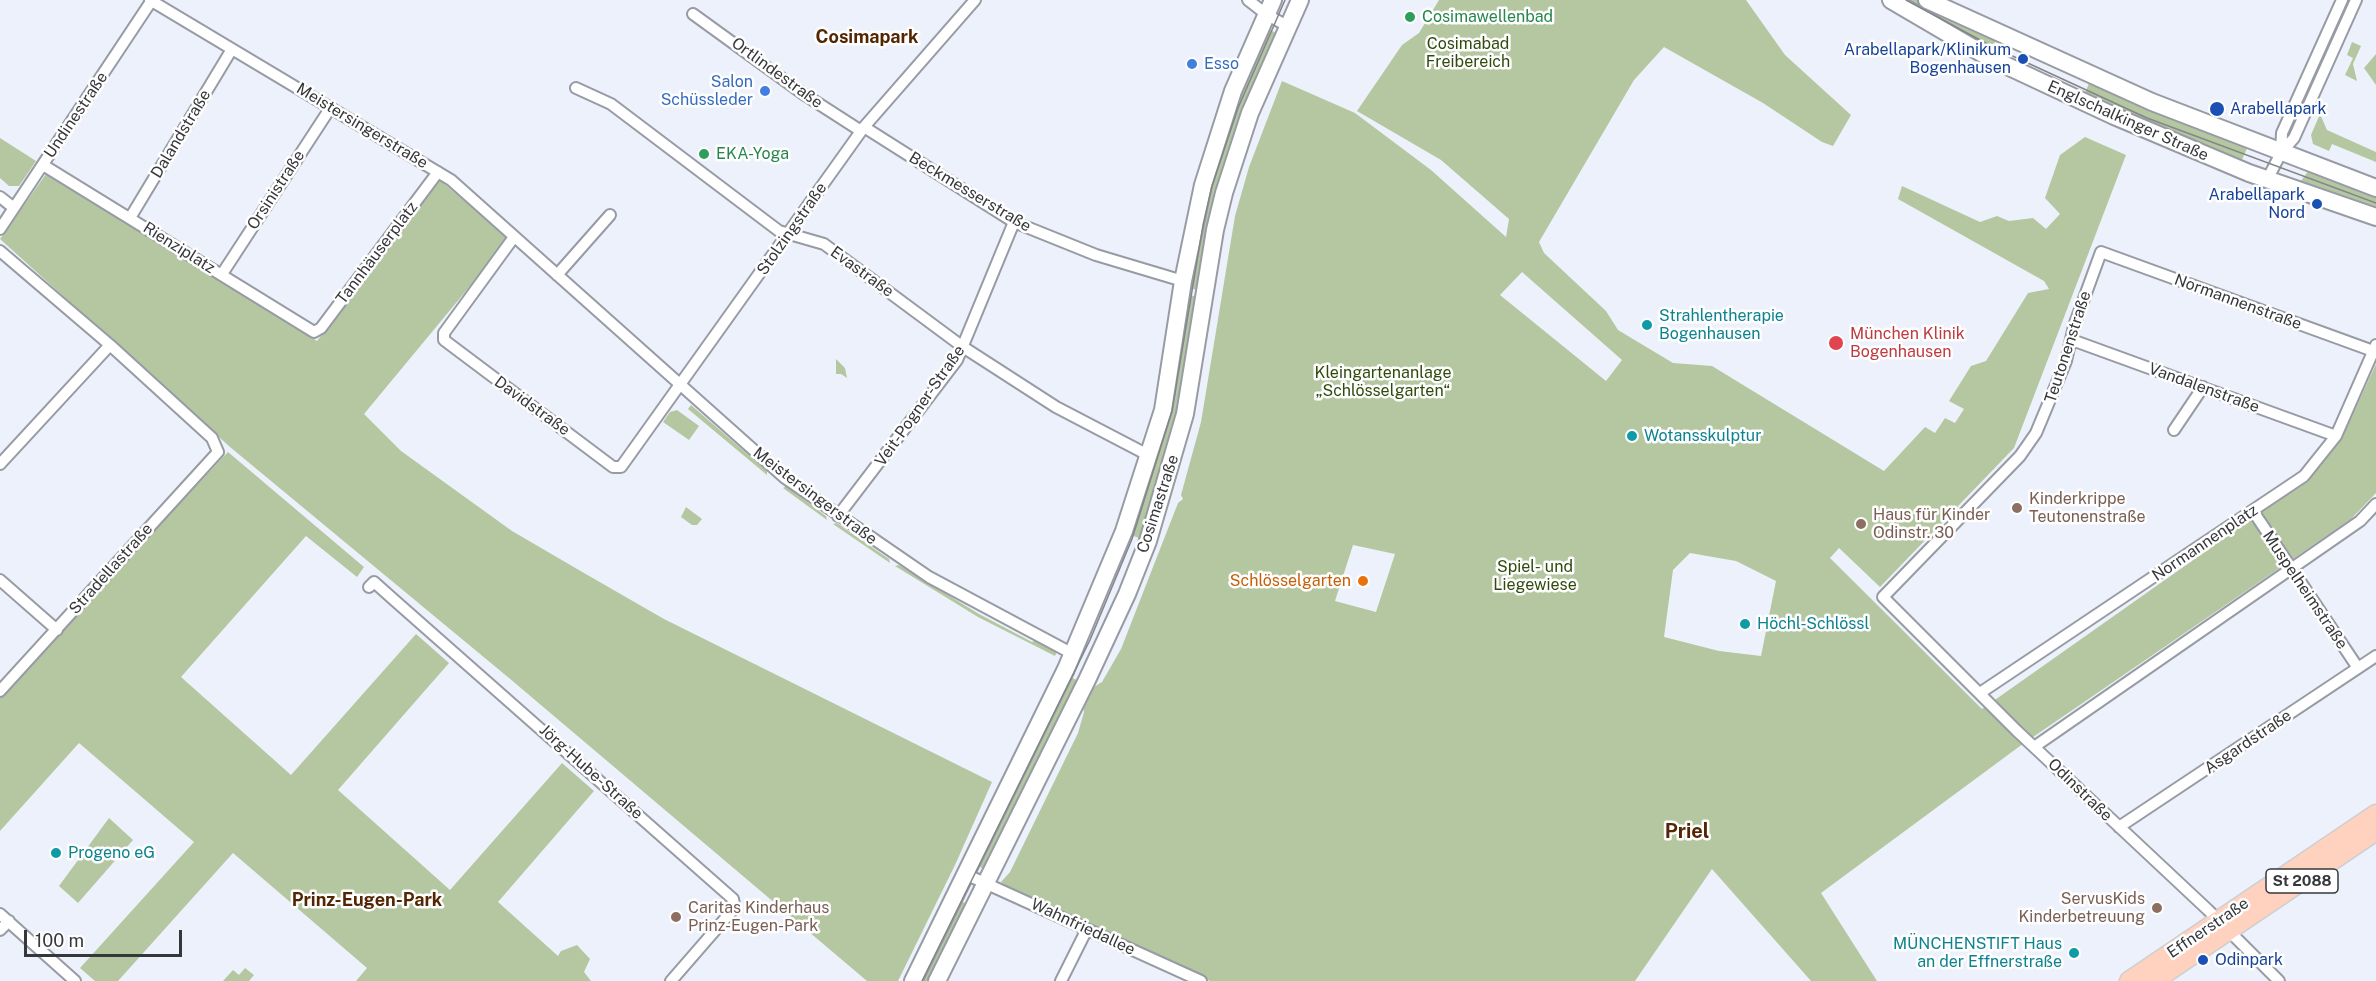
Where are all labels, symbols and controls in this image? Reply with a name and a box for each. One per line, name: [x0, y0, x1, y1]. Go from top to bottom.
place label: Cosimawellenbad: [1422, 7, 1553, 27]
marker: Cosimawellenbad: [1403, 10, 1417, 24]
district label: Cosimapark: [816, 26, 918, 48]
street label: Ortlindestraße: [728, 34, 826, 112]
park label: Cosimabad Freibereich: [1426, 34, 1510, 72]
place label: Arabellapark/Klinikum Bogenhausen: [1844, 40, 2011, 78]
marker: Arabellapark/Klinikum Bogenhausen: [2016, 52, 2030, 66]
place label: Esso: [1204, 54, 1239, 74]
marker: Esso: [1185, 57, 1199, 71]
street label: Undinestraße: [40, 68, 112, 162]
place label: Salon Schüssleder: [661, 72, 753, 110]
street label: Englschalkinger Straße: [2045, 77, 2211, 165]
street label: Meistersingerstraße: [293, 79, 431, 173]
marker: Salon Schüssleder: [758, 84, 772, 98]
street label: Dalandstraße: [147, 86, 215, 182]
place label: Arabellapark: [2230, 99, 2327, 119]
marker: Arabellapark: [2208, 100, 2226, 118]
place label: EKA-Yoga: [716, 144, 789, 164]
street label: Orsinistraße: [243, 147, 309, 233]
marker: EKA-Yoga: [697, 147, 711, 161]
street label: Beckmesserstraße: [905, 148, 1035, 236]
street label: Stolzingstraße: [753, 179, 831, 279]
place label: Arabellapark Nord: [2208, 185, 2305, 223]
marker: Arabellapark Nord: [2310, 197, 2324, 211]
street label: Tannhäuserplatz: [332, 198, 422, 308]
street label: Rienziplatz: [139, 218, 219, 278]
street label: Evastraße: [827, 243, 897, 301]
street label: Normannenstraße: [2172, 270, 2304, 334]
street label: Teutonenstraße: [2041, 289, 2095, 405]
place label: Strahlentherapie Bogenhausen: [1659, 306, 1784, 344]
marker: Strahlentherapie Bogenhausen: [1640, 318, 1654, 332]
place label: München Klinik Bogenhausen: [1850, 324, 1965, 362]
marker: München Klinik Bogenhausen: [1827, 334, 1845, 352]
street label: Veit-Pogner-Straße: [871, 342, 969, 470]
street label: Vandalenstraße: [2146, 359, 2262, 417]
park label: Kleingartenanlage „Schlösselgarten“: [1314, 363, 1452, 401]
street label: Davidstraße: [490, 372, 574, 440]
place label: Wotansskulptur: [1644, 426, 1761, 446]
marker: Wotansskulptur: [1625, 429, 1639, 443]
street label: Meistersingerstraße: [749, 443, 881, 549]
street label: Cosimastraße: [1133, 452, 1183, 556]
place label: Kinderkrippe Teutonenstraße: [2029, 489, 2146, 527]
marker: Kinderkrippe Teutonenstraße: [2010, 501, 2024, 515]
street label: Normannenplatz: [2148, 501, 2262, 585]
place label: Haus für Kinder Odinstr. 30: [1873, 505, 1990, 543]
marker: Haus für Kinder Odinstr. 30: [1854, 517, 1868, 531]
street label: Stradellastraße: [65, 520, 157, 618]
street label: Muspelheimstraße: [2258, 527, 2352, 653]
park label: Spiel- und Liegewiese: [1493, 557, 1577, 595]
place label: Schlösselgarten: [1230, 571, 1351, 591]
marker: Schlösselgarten: [1356, 574, 1370, 588]
place label: Höchl-Schlössl: [1757, 614, 1869, 634]
marker: Höchl-Schlössl: [1738, 617, 1752, 631]
street label: Asgardstraße: [2201, 706, 2295, 778]
street label: Jörg-Hube-Straße: [535, 720, 647, 824]
street label: Odinstraße: [2044, 755, 2116, 825]
district label: Priel: [1665, 820, 1709, 844]
place label: Progeno eG: [68, 843, 155, 863]
marker: Progeno eG: [49, 846, 63, 860]
road number: St 2088: [2266, 869, 2338, 893]
district label: Prinz-Eugen-Park: [292, 889, 442, 911]
place label: ServusKids Kinderbetreuung: [2018, 889, 2145, 927]
street label: Wahnfriedallee: [1028, 894, 1138, 960]
street label: Effnerstraße: [2164, 894, 2252, 962]
place label: Caritas Kinderhaus Prinz-Eugen-Park: [688, 898, 829, 936]
marker: ServusKids Kinderbetreuung: [2150, 901, 2164, 915]
marker: Caritas Kinderhaus Prinz-Eugen-Park: [669, 910, 683, 924]
scale bar: [27, 918, 184, 956]
text: 100 m: [35, 930, 84, 951]
place label: MÜNCHENSTIFT Haus an der Effnerstraße: [1893, 934, 2062, 972]
marker: MÜNCHENSTIFT Haus an der Effnerstraße: [2067, 946, 2081, 960]
place label: Odinpark: [2215, 950, 2283, 970]
marker: Odinpark: [2196, 953, 2210, 967]

